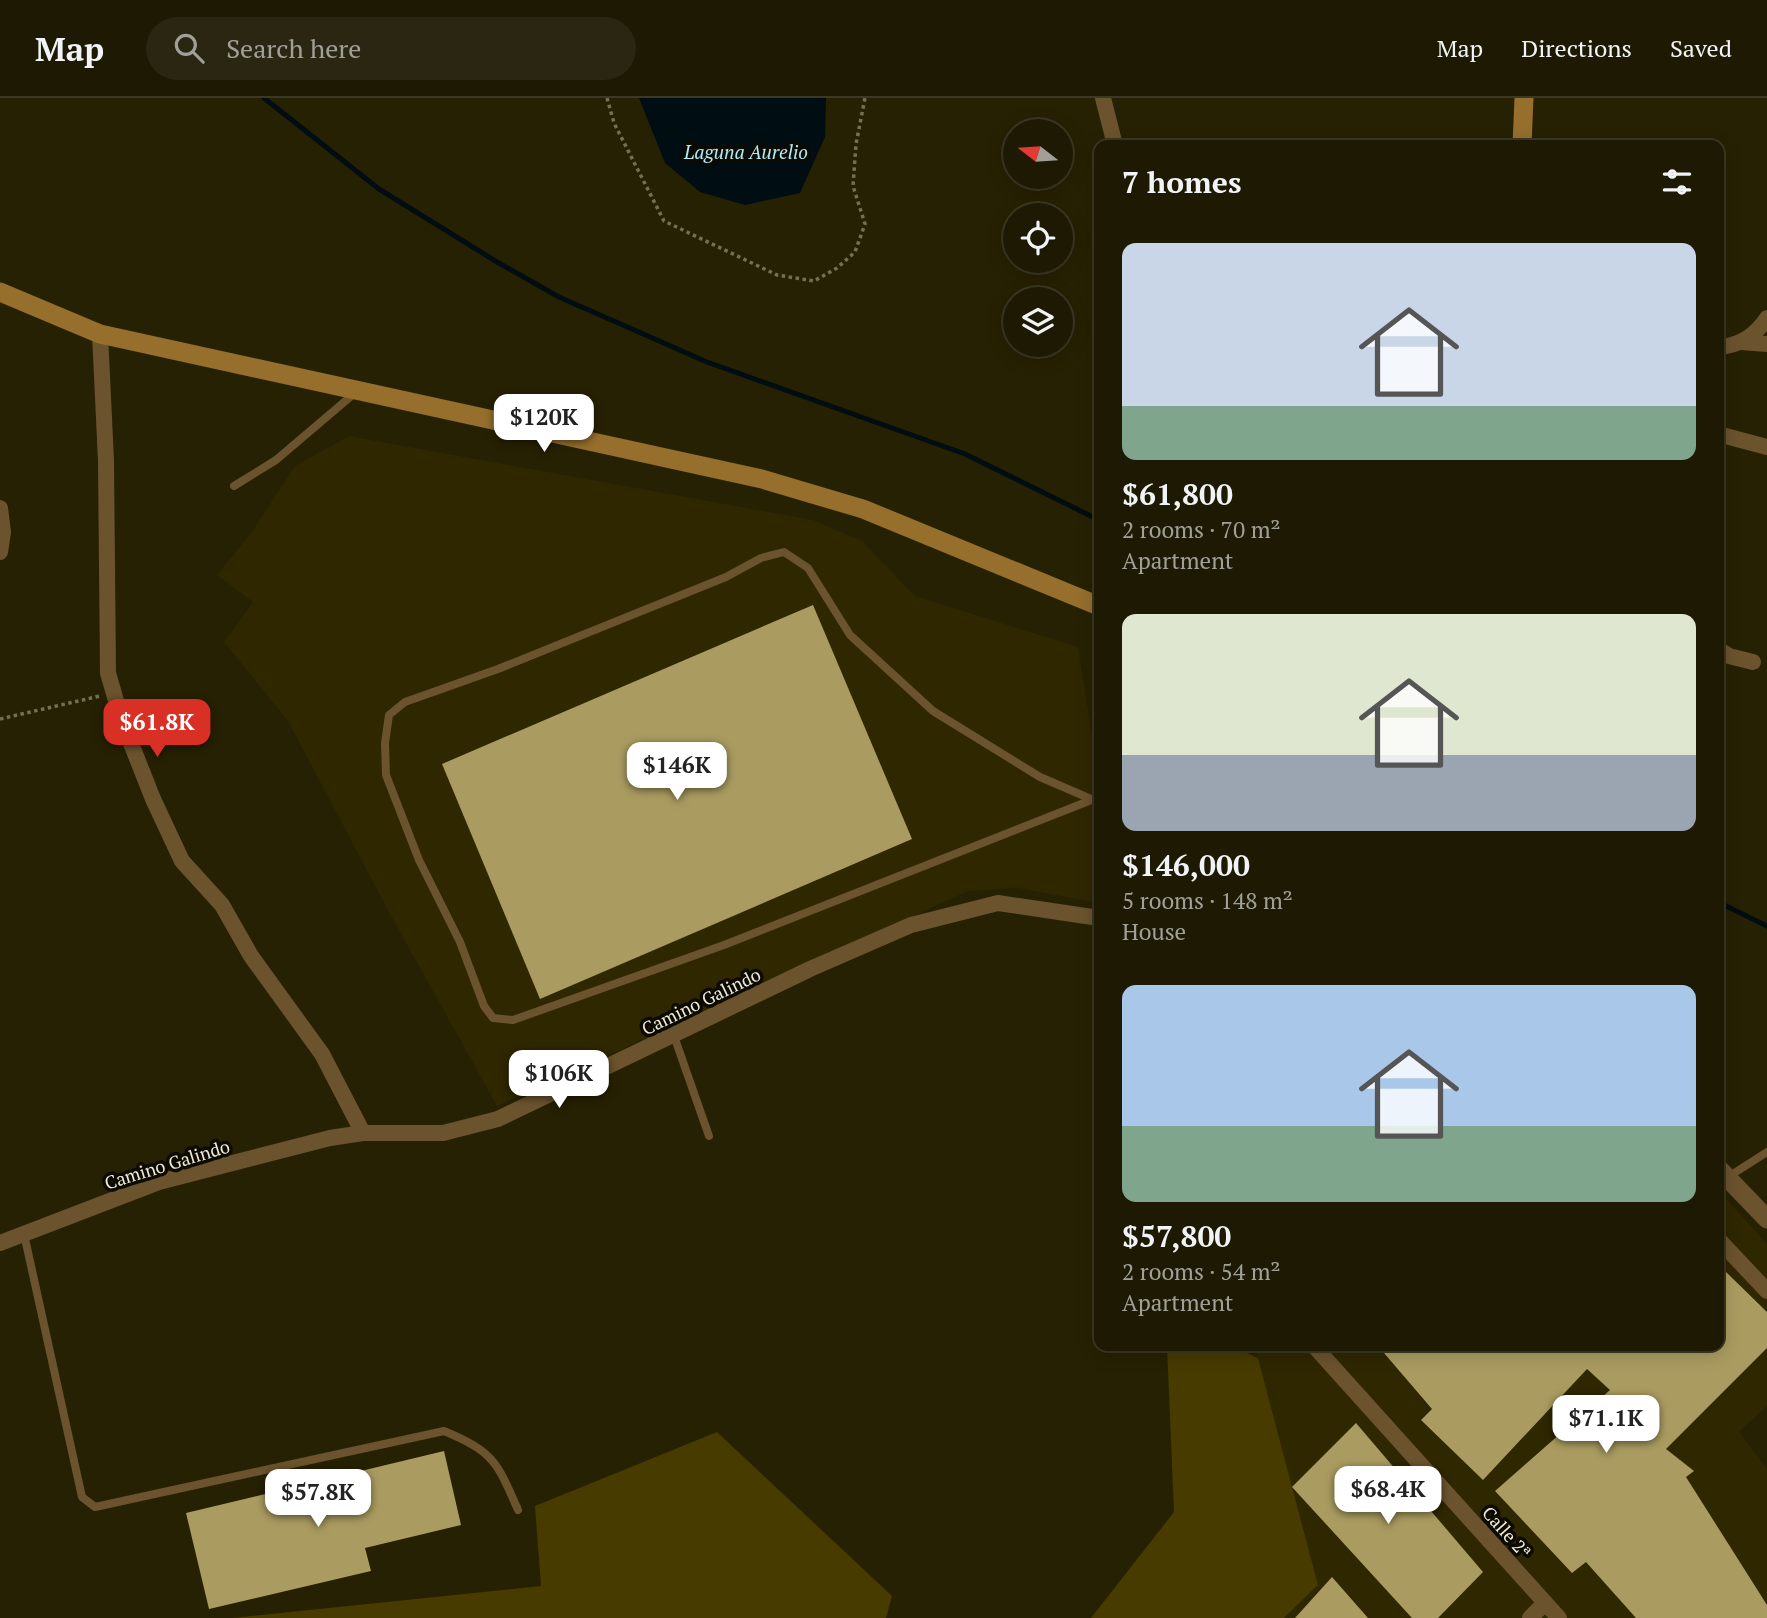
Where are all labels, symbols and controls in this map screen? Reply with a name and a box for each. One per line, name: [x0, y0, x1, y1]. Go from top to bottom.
search box: [146, 17, 636, 80]
text: Map: [35, 27, 104, 70]
icon: search: [170, 29, 208, 67]
text: Search here: [226, 31, 361, 65]
text: Map: [1437, 32, 1483, 64]
text: Directions: [1521, 32, 1632, 64]
text: Saved: [1670, 32, 1732, 64]
north arrow: [1003, 119, 1073, 189]
map controls: [1003, 119, 1073, 357]
water label: Laguna Aurelio: [683, 139, 808, 164]
text: 7 homes: [1122, 162, 1241, 202]
icon: filters: [1658, 163, 1696, 201]
button: locate: [1003, 203, 1073, 273]
button: layers: [1003, 287, 1073, 357]
icon: home: [1346, 289, 1472, 415]
pin: $120K: [495, 394, 593, 454]
text: $120K: [510, 401, 578, 432]
text: $61,800: [1122, 474, 1233, 514]
text: 2 rooms · 70 m²: [1122, 514, 1281, 545]
text: Apartment: [1122, 545, 1233, 576]
icon: home: [1346, 660, 1472, 786]
pin: $61.8K: [100, 700, 214, 759]
text: $61.8K: [119, 706, 195, 737]
pin: $146K: [628, 742, 726, 802]
text: $146K: [643, 749, 711, 780]
text: $146,000: [1122, 845, 1250, 885]
text: 5 rooms · 148 m²: [1122, 885, 1293, 916]
text: House: [1122, 916, 1186, 947]
street label: Camino Galindo: [637, 962, 765, 1040]
icon: home: [1346, 1031, 1472, 1157]
pin: $106K: [510, 1051, 608, 1110]
text: $106K: [525, 1057, 593, 1088]
street label: Camino Galindo: [102, 1134, 233, 1194]
text: $57,800: [1122, 1216, 1231, 1256]
text: 2 rooms · 54 m²: [1122, 1256, 1281, 1287]
text: Apartment: [1122, 1287, 1233, 1318]
pin: $71.1K: [1549, 1396, 1663, 1455]
text: $71.1K: [1568, 1402, 1644, 1433]
pin: $68.4K: [1331, 1466, 1445, 1526]
pin: $57.8K: [261, 1470, 375, 1529]
text: $68.4K: [1350, 1473, 1426, 1504]
text: $57.8K: [281, 1476, 355, 1507]
street label: Calle 2ª: [1477, 1501, 1537, 1563]

